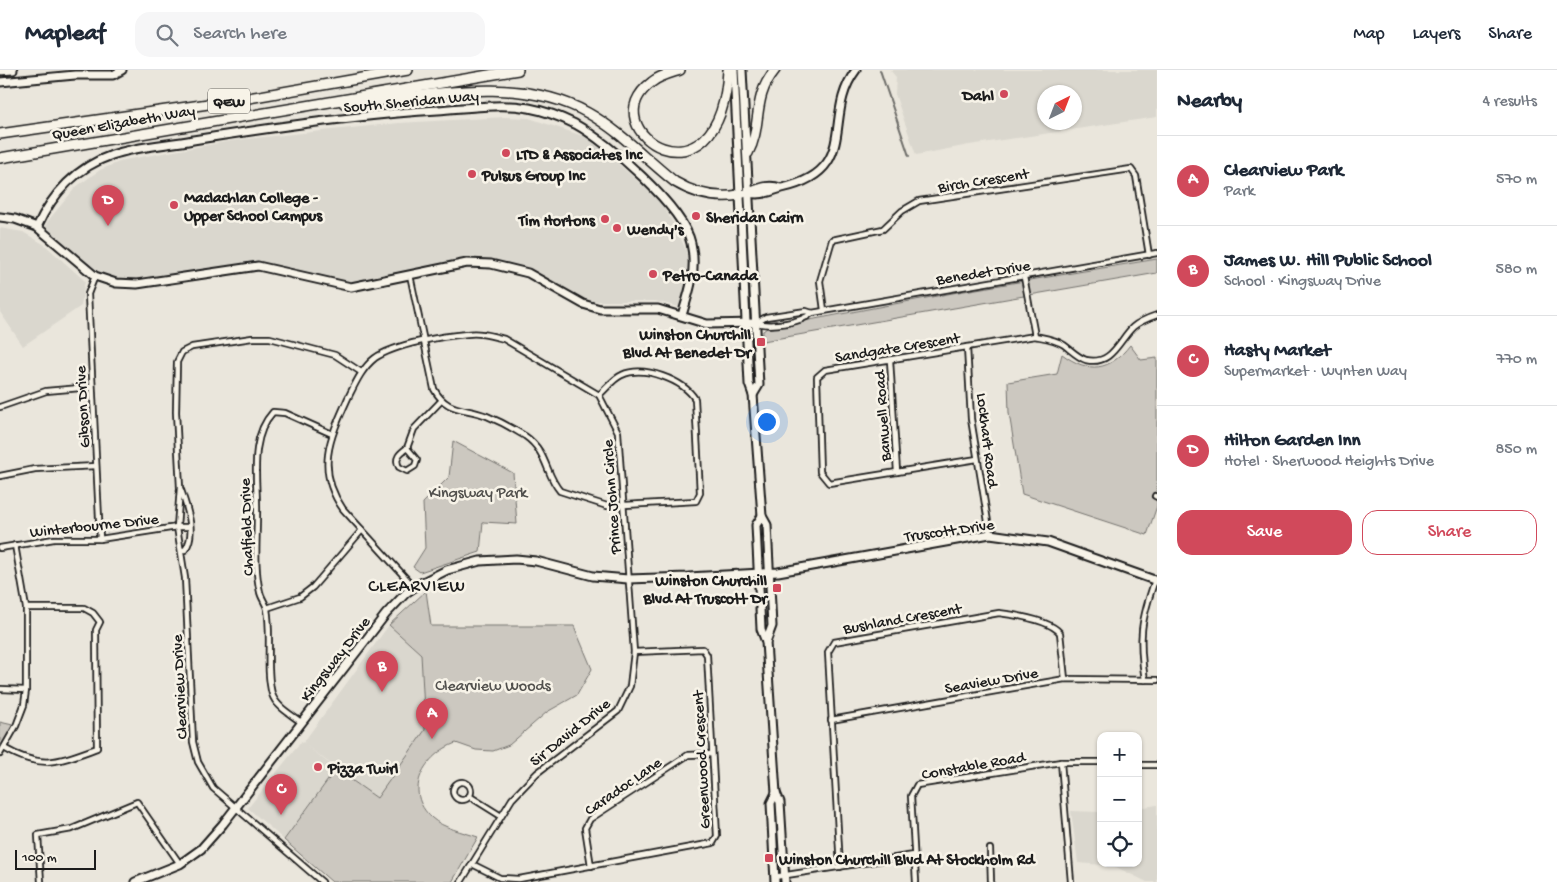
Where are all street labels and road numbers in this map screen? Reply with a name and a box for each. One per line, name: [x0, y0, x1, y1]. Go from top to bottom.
road number: QEW: [208, 88, 250, 114]
street label: South Sheridan Way: [343, 88, 480, 119]
street label: Queen Elizabeth Way: [51, 102, 197, 146]
street label: Birch Crescent: [936, 166, 1032, 199]
street label: Benedet Drive: [934, 258, 1033, 291]
street label: Sandgate Crescent: [834, 330, 963, 369]
street label: Gibson Drive: [73, 364, 96, 448]
street label: Banwell Road: [872, 368, 897, 463]
street label: Lockhart Road: [970, 392, 1001, 490]
street label: Prince John Circle: [600, 438, 627, 556]
street label: Chalfield Drive: [237, 477, 260, 576]
street label: Winterbourne Drive: [29, 511, 161, 544]
street label: Truscott Drive: [902, 517, 996, 548]
street label: Bushland Crescent: [841, 600, 965, 640]
street label: Kingsway Drive: [298, 613, 376, 706]
street label: Clearview Drive: [169, 633, 194, 740]
street label: Seaview Drive: [943, 665, 1040, 700]
street label: Greenwood Crescent: [690, 689, 717, 829]
street label: Sir David Drive: [527, 695, 616, 772]
street label: Constable Road: [920, 749, 1028, 786]
street label: Caradoc Lane: [582, 754, 667, 821]

